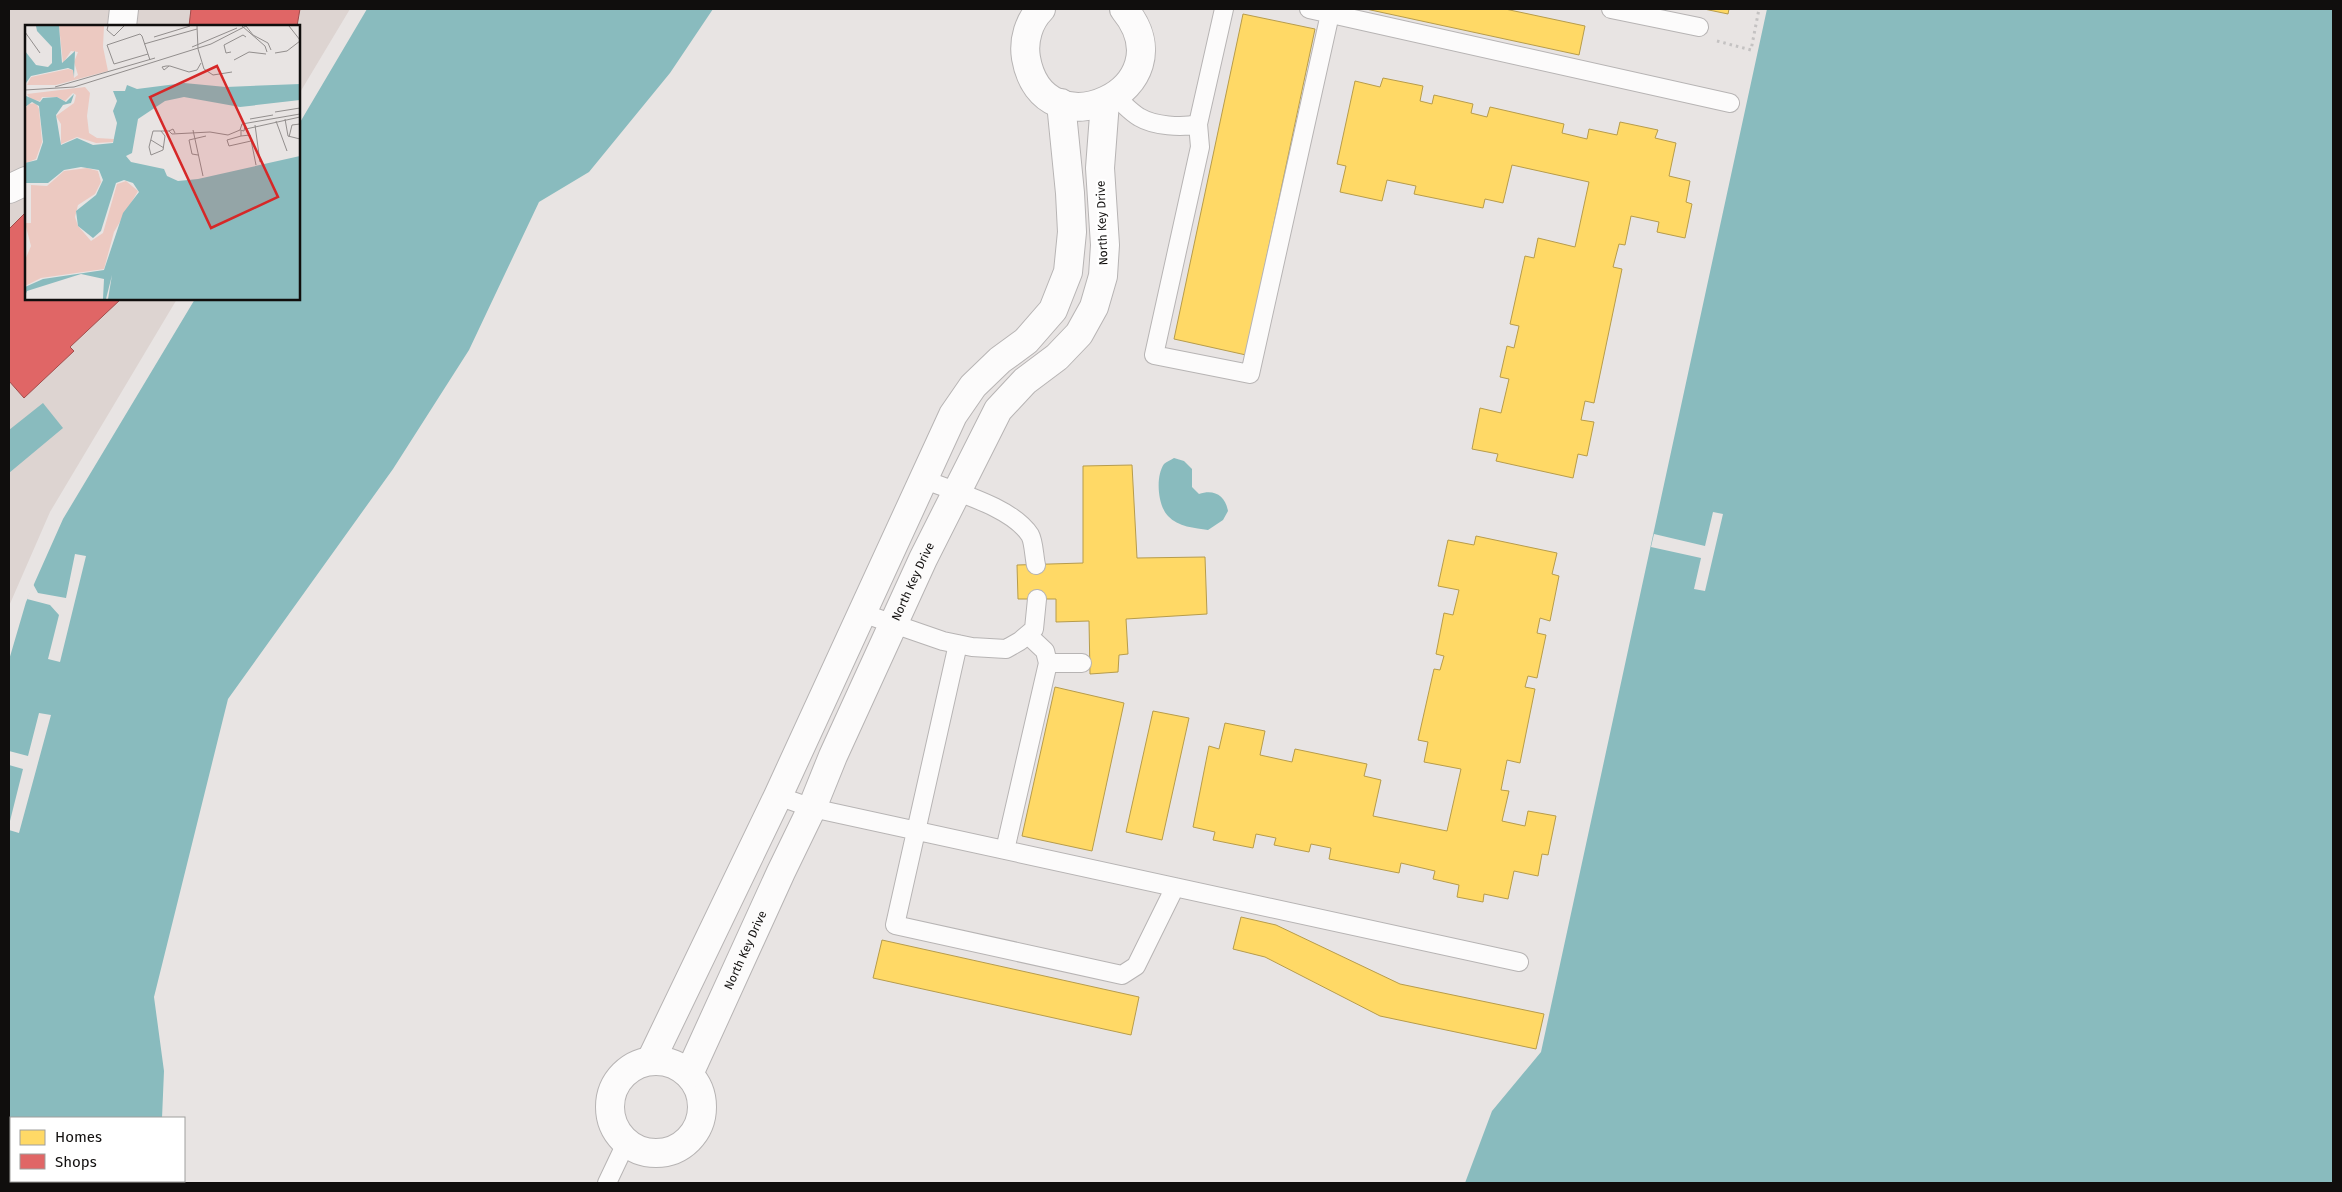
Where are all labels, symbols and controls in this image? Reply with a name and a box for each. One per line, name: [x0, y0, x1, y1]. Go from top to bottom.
inset map: [25, 25, 300, 300]
street label: North Key Drive: [1094, 180, 1110, 266]
street label: North Key Drive: [889, 540, 937, 623]
street label: North Key Drive: [721, 909, 769, 992]
legend: [10, 1117, 185, 1182]
text: Homes: [55, 1128, 102, 1146]
text: Shops: [55, 1153, 97, 1171]

